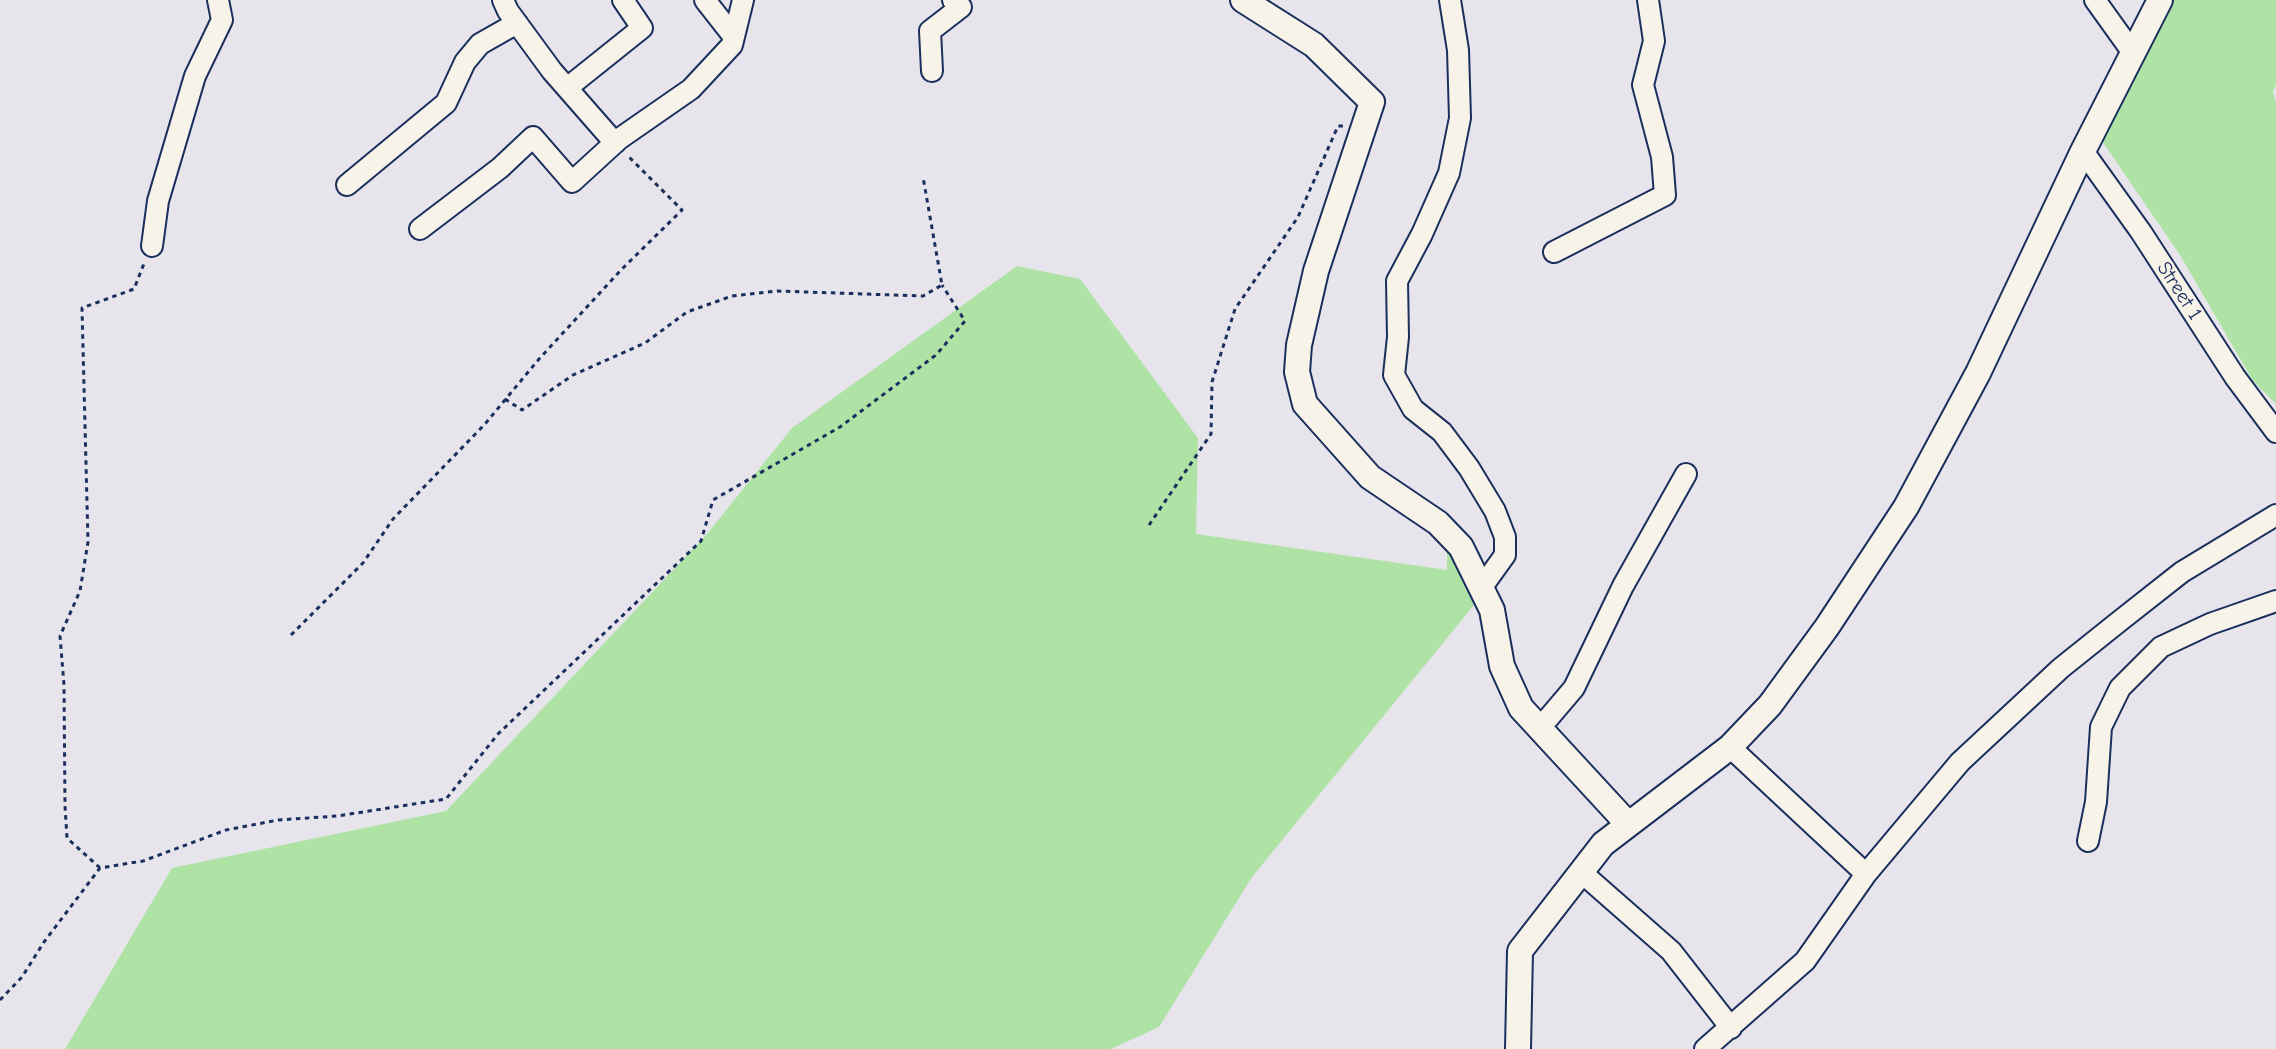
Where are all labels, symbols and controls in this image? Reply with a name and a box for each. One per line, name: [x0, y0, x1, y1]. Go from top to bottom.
street label: Street 1: [2151, 257, 2207, 325]

